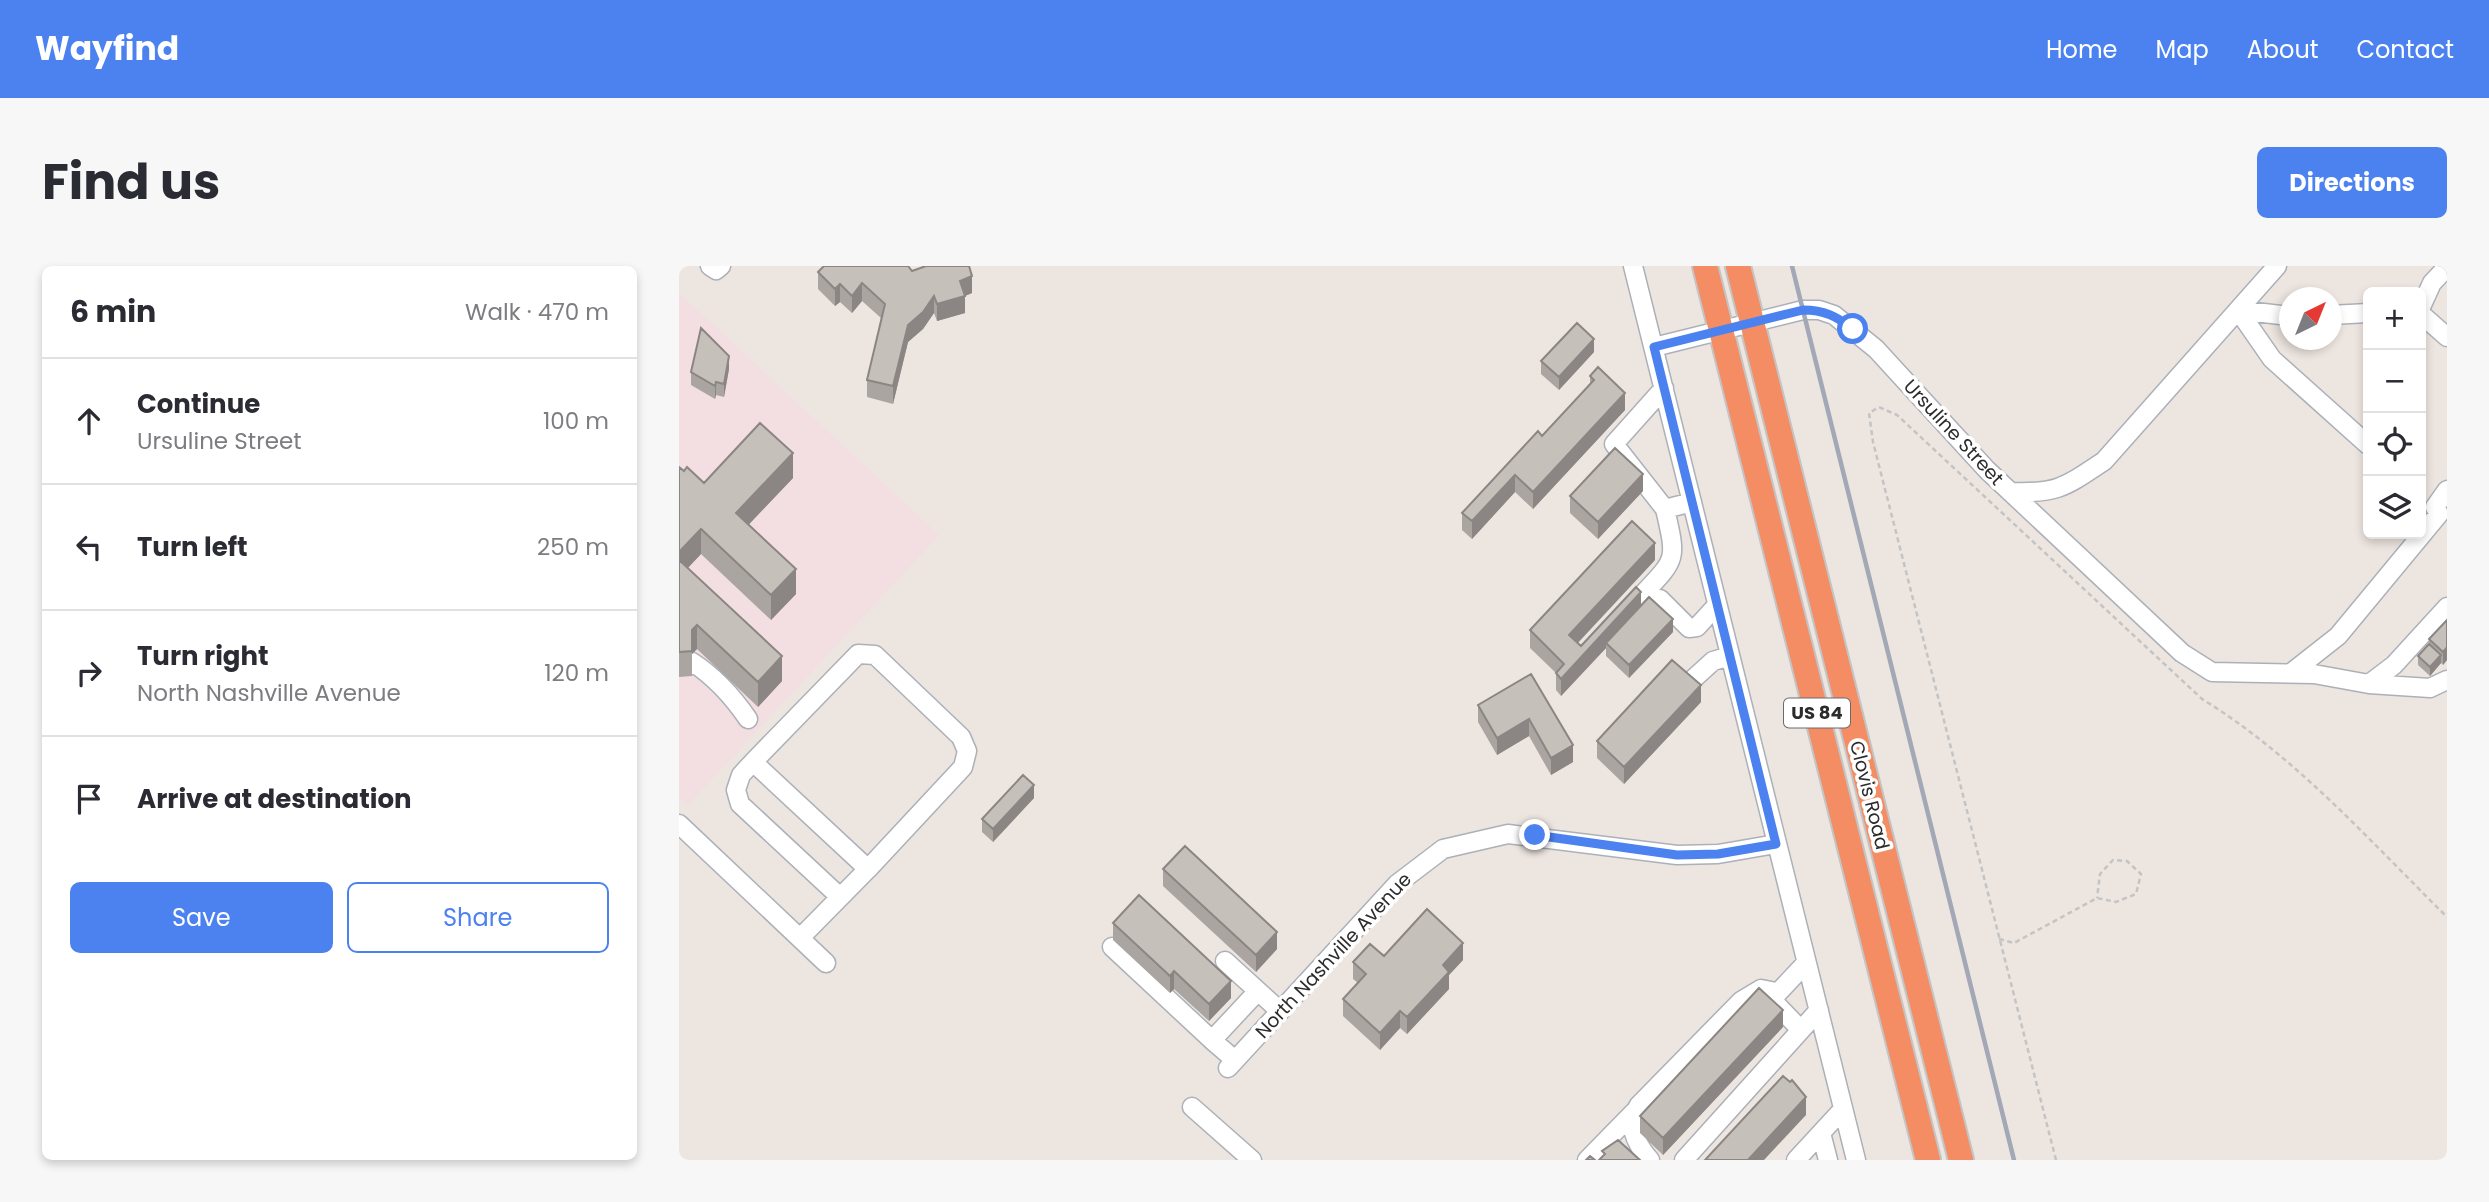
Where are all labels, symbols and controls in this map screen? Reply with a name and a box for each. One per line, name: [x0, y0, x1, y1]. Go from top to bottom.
text: Wayfind: [35, 25, 179, 72]
text: Home: [2046, 33, 2118, 66]
text: Map: [2156, 33, 2209, 66]
text: About: [2247, 33, 2318, 66]
text: Contact: [2356, 33, 2454, 66]
button: Directions: [2257, 147, 2447, 218]
text: Find us: [42, 148, 220, 216]
north arrow: [2279, 287, 2342, 350]
map controls: [2363, 287, 2426, 539]
button: +: [2363, 287, 2426, 350]
text: 6 min: [70, 290, 156, 333]
text: Walk · 470 m: [465, 296, 609, 328]
route start: [1837, 313, 1868, 344]
button: −: [2363, 350, 2426, 413]
street label: Ursuline Street: [1897, 373, 2010, 491]
text: Continue: [137, 386, 260, 422]
icon: ahead: [70, 402, 108, 440]
text: 100 m: [543, 405, 609, 437]
button: locate: [2363, 413, 2426, 476]
text: Ursuline Street: [137, 425, 302, 457]
button: layers: [2363, 476, 2426, 539]
icon: left: [70, 528, 108, 566]
text: Turn left: [137, 529, 248, 565]
text: 250 m: [537, 531, 609, 563]
text: Turn right: [137, 638, 269, 674]
icon: right: [70, 654, 108, 692]
text: 120 m: [544, 657, 609, 689]
text: North Nashville Avenue: [137, 677, 401, 709]
road number: US 84: [1784, 698, 1850, 728]
street label: Clovis Road: [1843, 738, 1896, 852]
icon: arrive: [70, 780, 108, 818]
text: Arrive at destination: [137, 781, 412, 817]
route end: [1519, 819, 1550, 850]
street label: North Nashville Avenue: [1249, 866, 1418, 1044]
button: Save: [70, 882, 333, 953]
button: Share: [347, 882, 609, 953]

